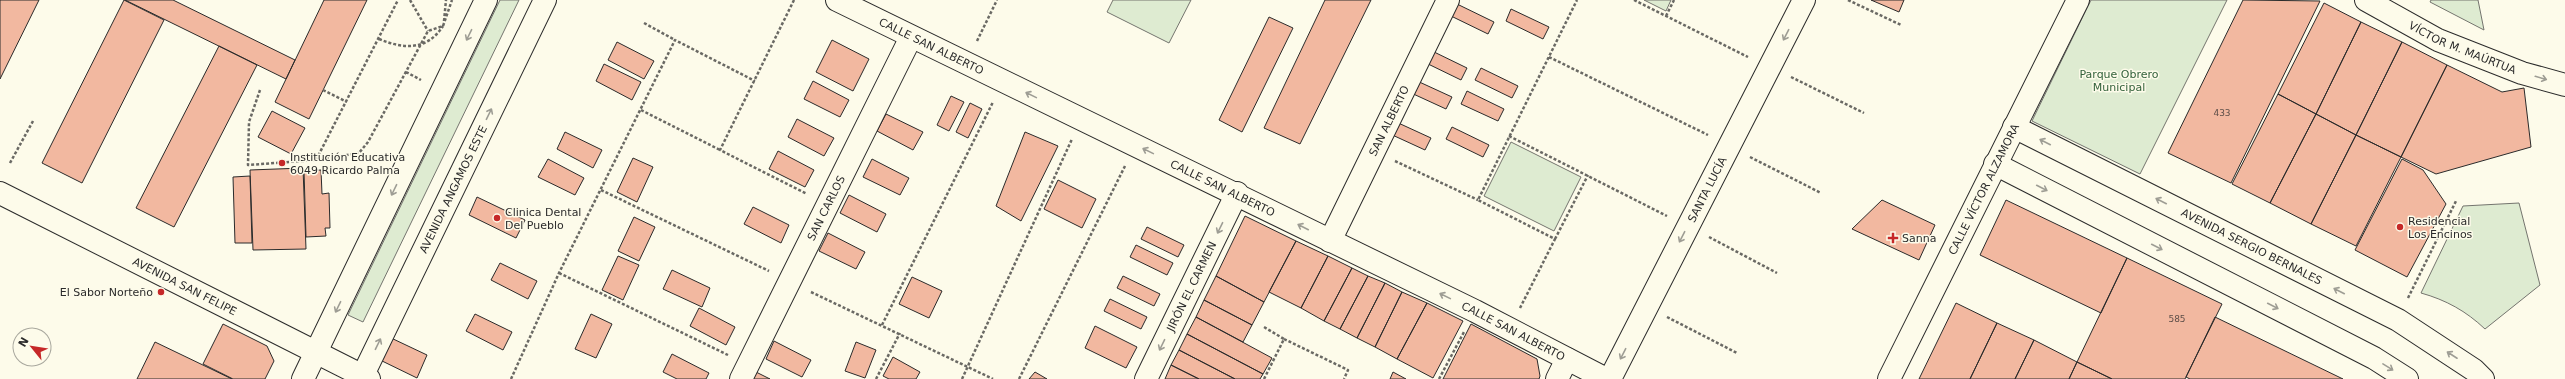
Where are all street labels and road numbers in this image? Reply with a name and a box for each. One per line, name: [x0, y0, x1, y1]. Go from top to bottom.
street label: CALLE SAN ALBERTO: [877, 15, 986, 77]
street label: VÍCTOR M. MAÚRTUA: [2407, 19, 2519, 77]
street label: SAN ALBERTO: [1366, 83, 1412, 158]
street label: CALLE VÍCTOR ALZAMORA: [1946, 121, 2022, 257]
street label: AVENIDA ANGAMOS ESTE: [417, 123, 490, 255]
street label: SANTA LUCÍA: [1685, 154, 1729, 224]
street label: CALLE SAN ALBERTO: [1168, 157, 1277, 219]
street label: SAN CARLOS: [804, 173, 848, 243]
street label: AVENIDA SERGIO BERNALES: [2179, 206, 2324, 287]
street label: JIRÓN EL CARMEN: [1163, 239, 1219, 335]
street label: AVENIDA SAN FELIPE: [131, 255, 239, 318]
street label: CALLE SAN ALBERTO: [1459, 299, 1568, 363]

